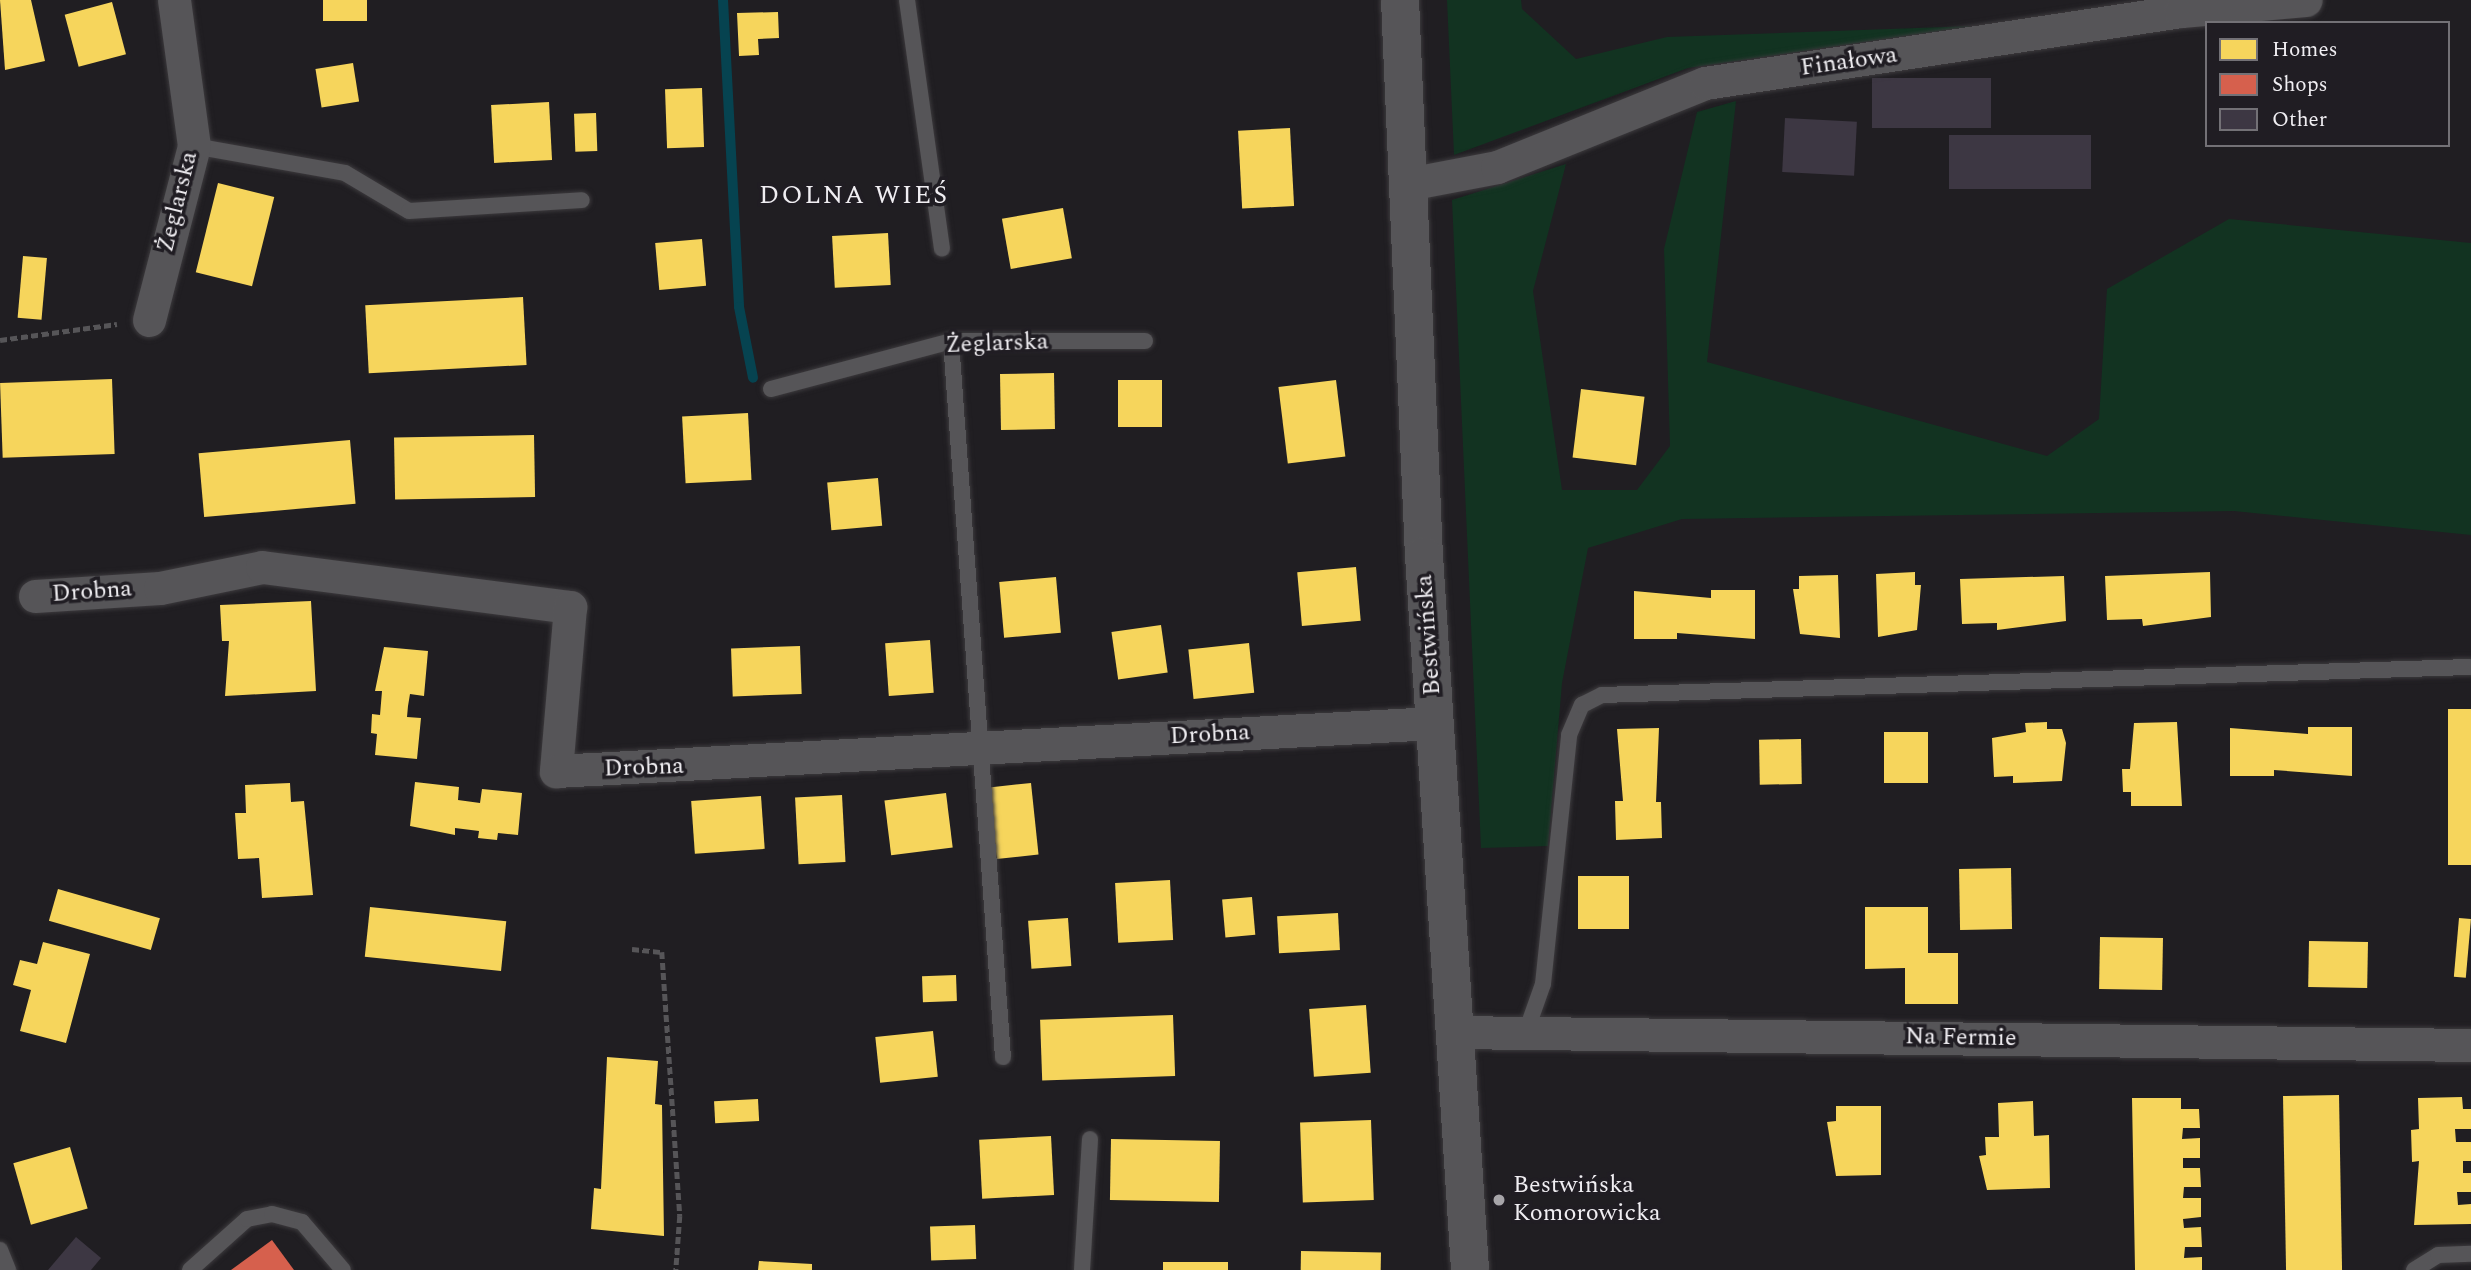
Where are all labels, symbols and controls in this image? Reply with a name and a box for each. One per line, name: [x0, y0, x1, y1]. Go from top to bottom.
legend: [2205, 21, 2450, 147]
text: Homes: [2272, 34, 2338, 66]
street label: Finałowa: [1799, 41, 1899, 83]
text: Shops: [2272, 69, 2328, 101]
text: Other: [2272, 104, 2327, 136]
street label: Żeglarska: [152, 149, 204, 255]
district label: DOLNA WIEŚ: [760, 180, 948, 212]
street label: Żeglarska: [945, 328, 1049, 360]
street label: Bestwińska: [1410, 574, 1448, 696]
street label: Drobna: [51, 575, 133, 609]
street label: Drobna: [1169, 719, 1251, 751]
street label: Drobna: [604, 752, 684, 784]
street label: Na Fermie: [1905, 1023, 2017, 1053]
place label: Bestwińska Komorowicka: [1513, 1172, 1661, 1228]
marker: Bestwińska Komorowicka: [1491, 1192, 1507, 1208]

